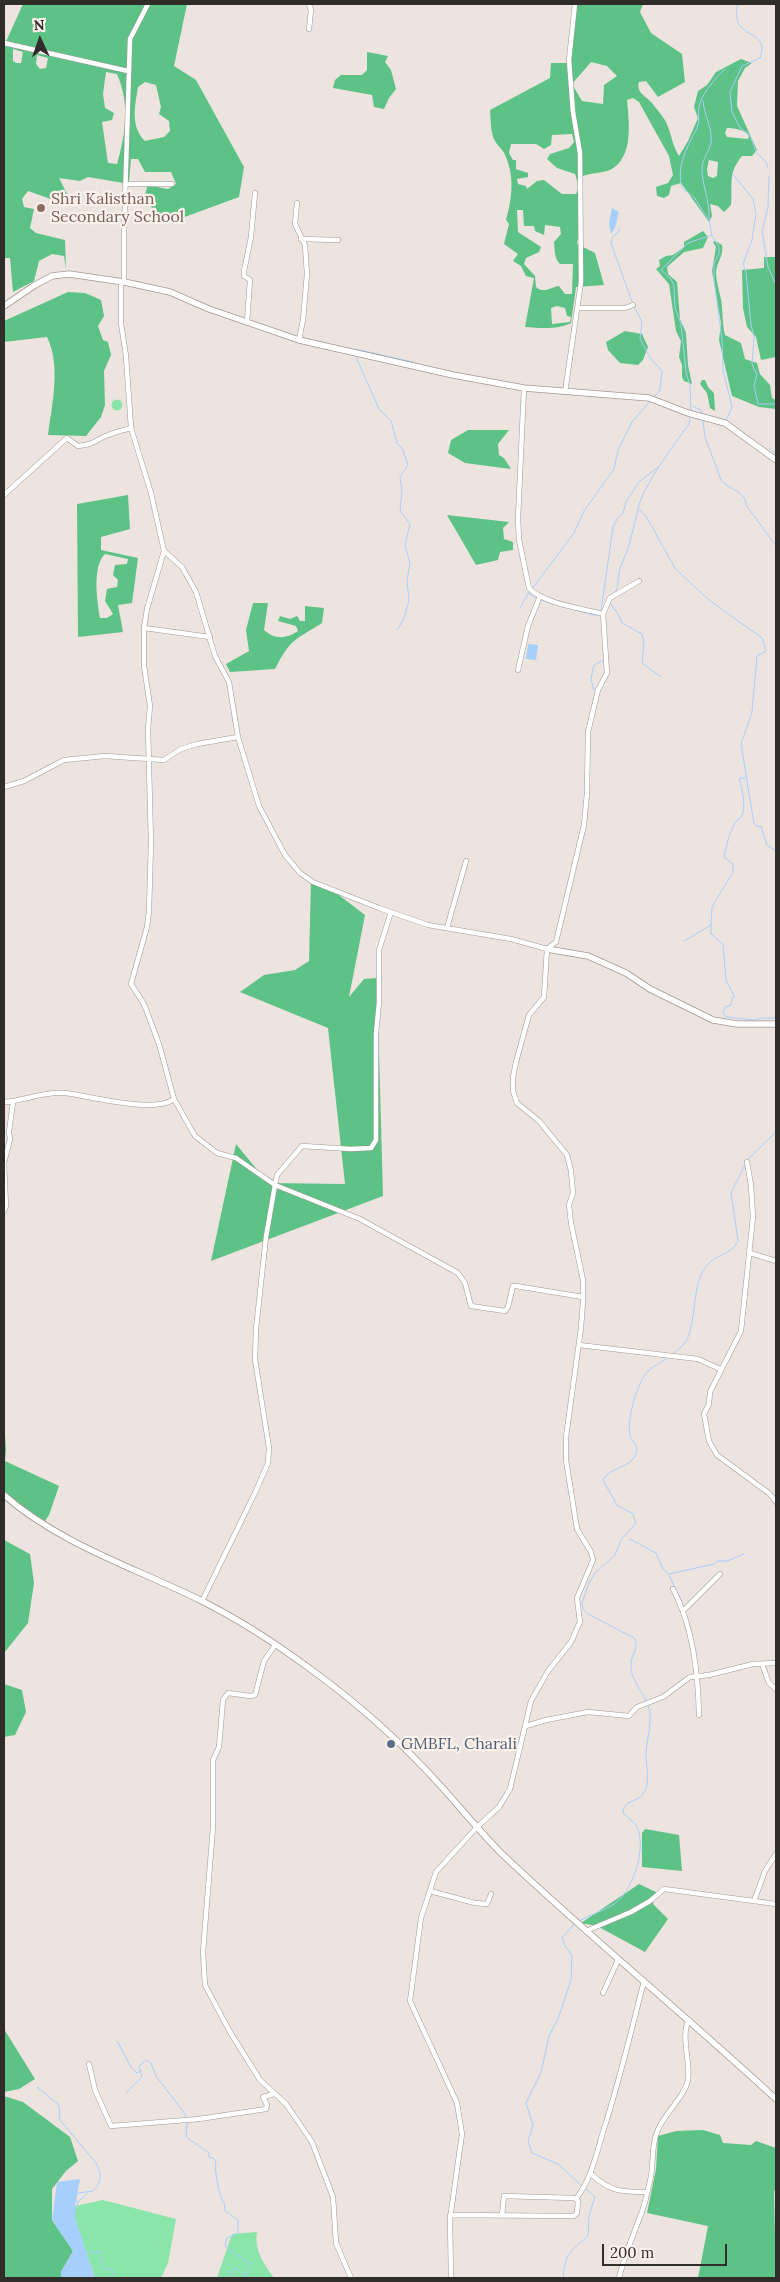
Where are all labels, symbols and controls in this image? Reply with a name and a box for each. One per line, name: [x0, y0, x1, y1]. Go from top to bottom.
north arrow: [15, 15, 65, 65]
text: N: [33, 16, 45, 34]
place label: Shri Kalisthan Secondary School: [51, 189, 184, 227]
marker: Shri Kalisthan Secondary School: [35, 202, 47, 214]
place label: GMBFL, Charali: [401, 1734, 517, 1754]
marker: GMBFL, Charali: [385, 1738, 397, 1750]
scale bar: [605, 2234, 730, 2266]
text: 200 m: [610, 2243, 654, 2262]

